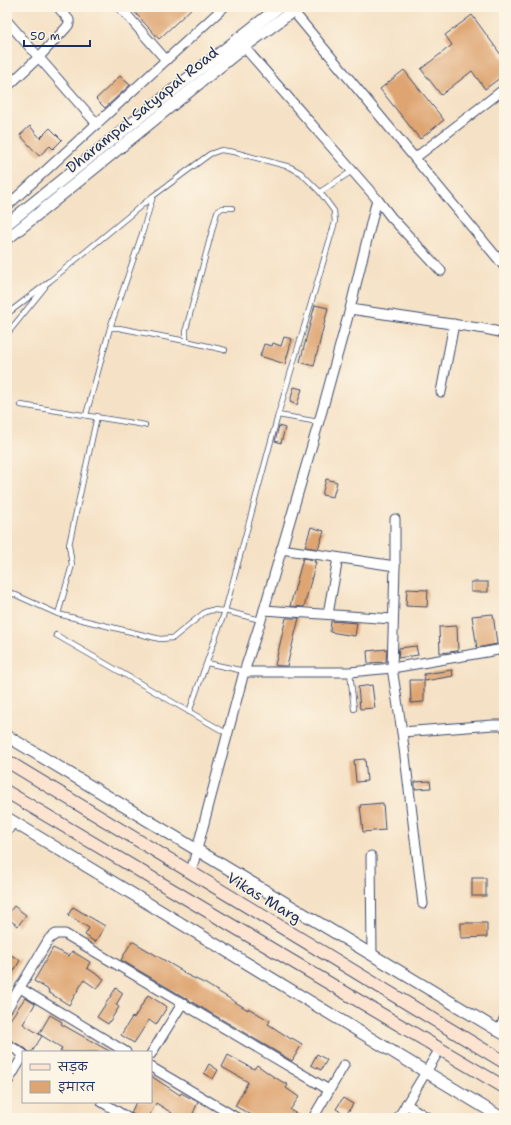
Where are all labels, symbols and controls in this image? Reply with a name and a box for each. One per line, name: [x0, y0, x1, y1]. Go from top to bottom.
scale bar: [24, 22, 90, 48]
text: 50 m: [30, 28, 60, 44]
street label: Dharampal Satyapal Road: [62, 42, 223, 178]
street label: Vikas Marg: [223, 868, 305, 928]
legend: [22, 1051, 152, 1103]
text: सड़क: [57, 1059, 89, 1075]
text: इमारत: [58, 1079, 96, 1095]

